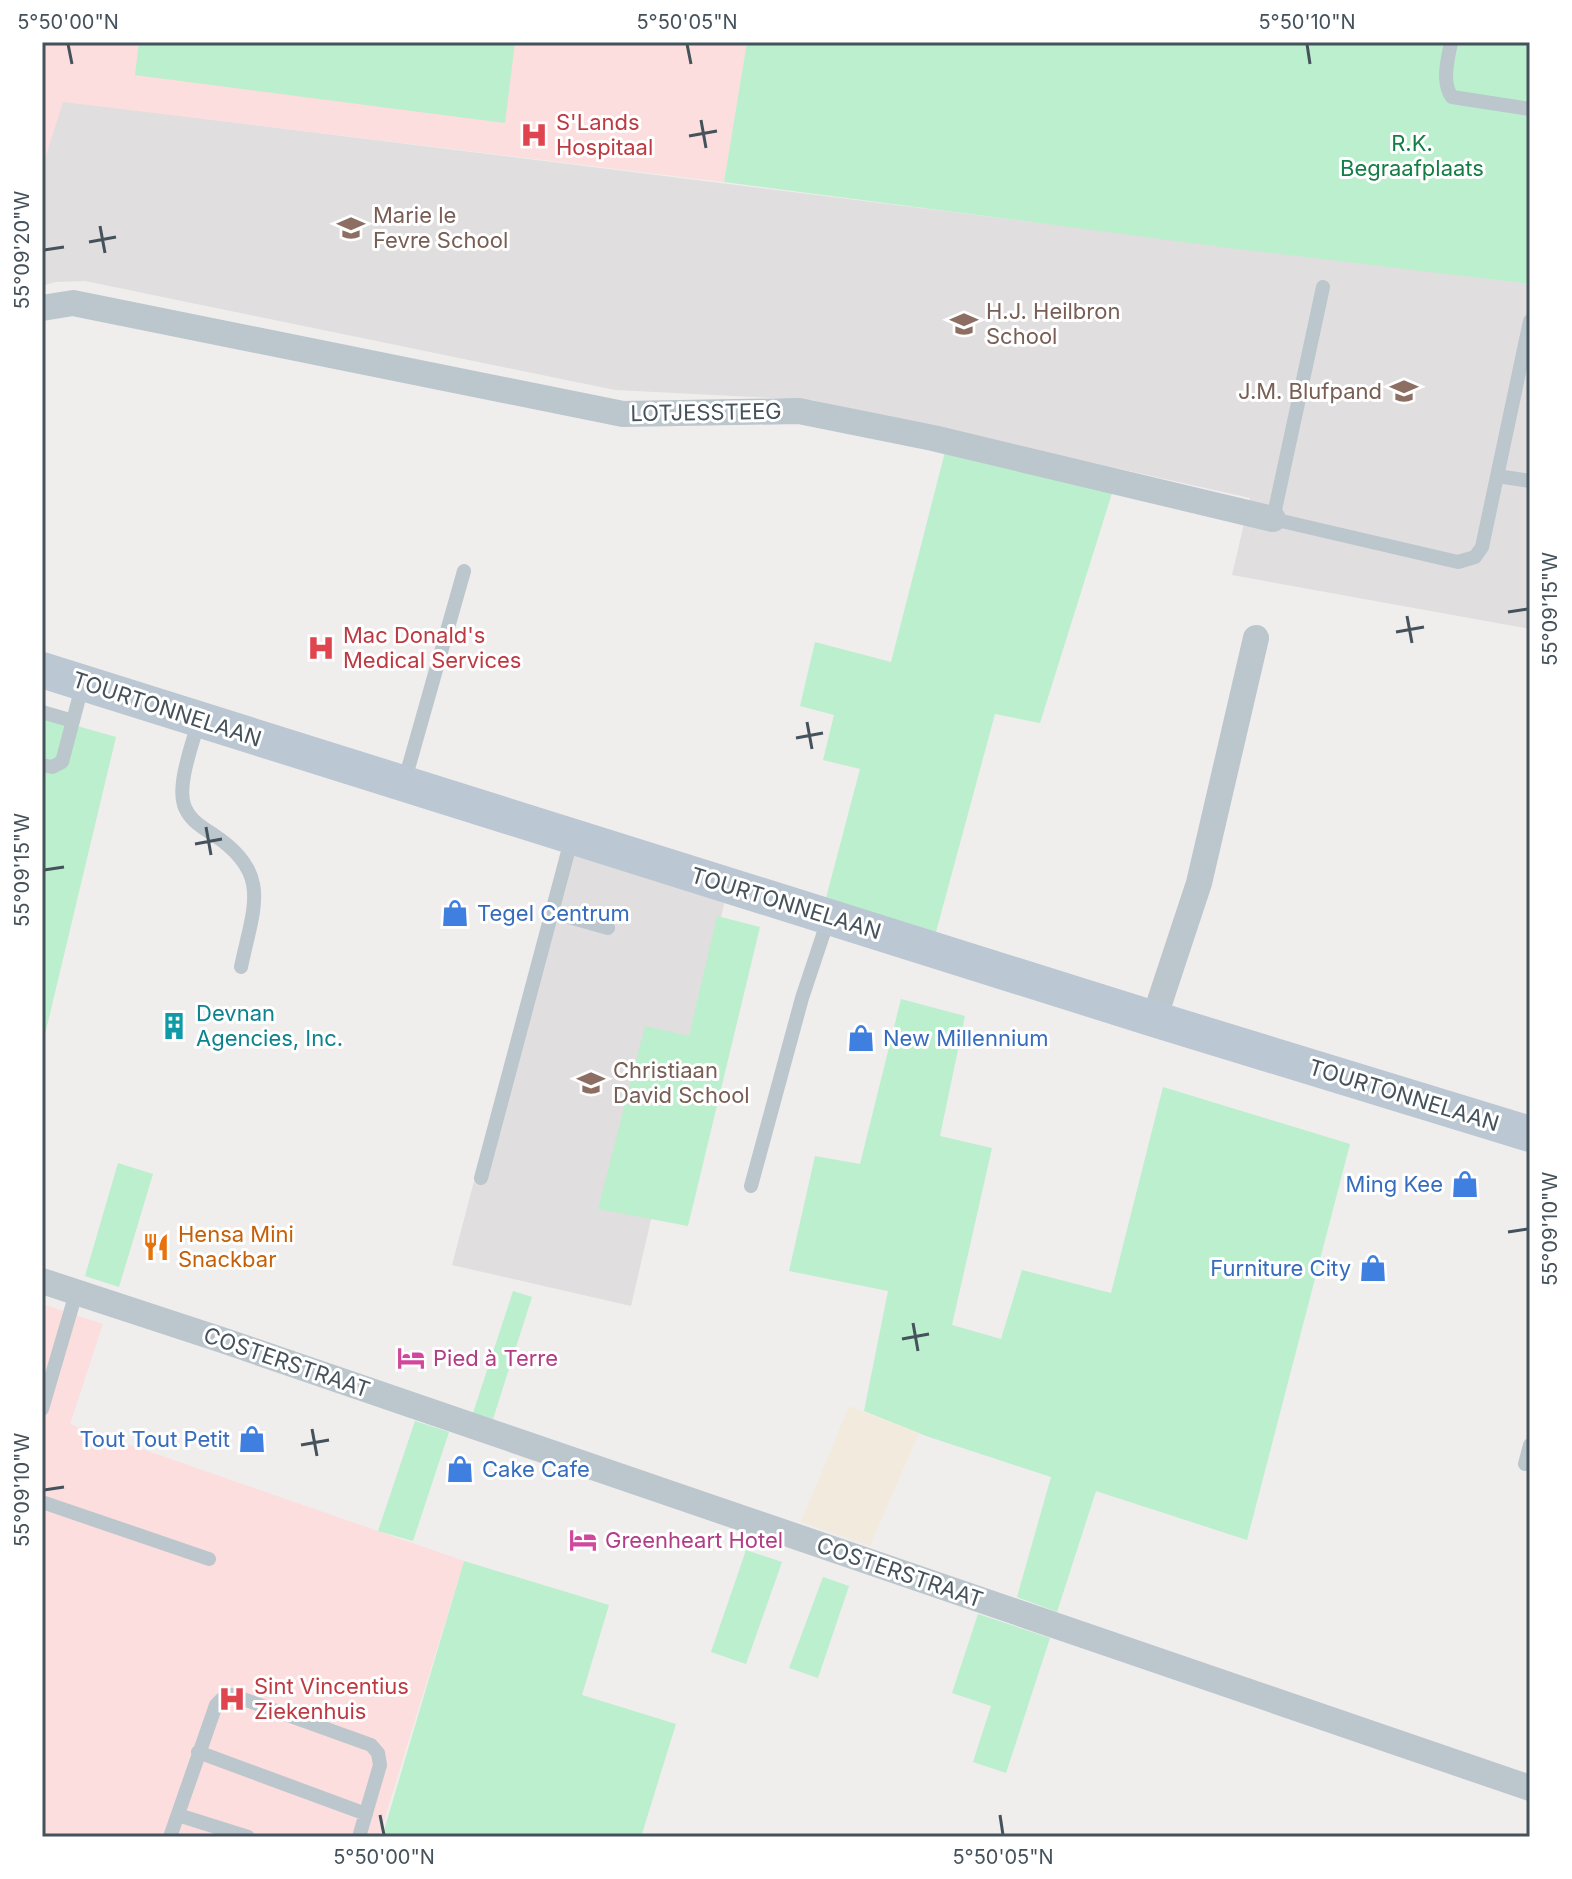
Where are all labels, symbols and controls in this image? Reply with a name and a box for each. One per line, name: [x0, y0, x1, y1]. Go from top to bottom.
text: 5°50'00"N: [17, 10, 119, 34]
text: 5°50'05"N: [636, 10, 738, 34]
text: 5°50'10"N: [1258, 10, 1356, 34]
place label: S'Lands Hospitaal: [556, 109, 653, 160]
hospital icon: S'Lands Hospitaal: [519, 120, 549, 150]
park label: R.K. Begraafplaats: [1340, 130, 1484, 181]
text: 55°09'20"W: [10, 191, 34, 309]
place label: Marie le Fevre School: [373, 202, 508, 253]
school or university icon: Marie le Fevre School: [336, 213, 366, 243]
place label: H.J. Heilbron School: [986, 298, 1120, 349]
school or university icon: H.J. Heilbron School: [949, 309, 979, 339]
school or university icon: J.M. Blufpand: [1389, 376, 1419, 406]
place label: J.M. Blufpand: [1238, 378, 1382, 404]
street label: LOTJESSTEEG: [630, 398, 782, 426]
text: 55°09'15"W: [1538, 552, 1562, 666]
place label: Mac Donald's Medical Services: [343, 622, 521, 673]
hospital icon: Mac Donald's Medical Services: [306, 633, 336, 663]
street label: TOURTONNELAAN: [69, 666, 265, 752]
text: 55°09'15"W: [10, 813, 34, 927]
street label: TOURTONNELAAN: [688, 862, 884, 944]
shop icon: Tegel Centrum: [440, 898, 470, 928]
place label: Tegel Centrum: [477, 900, 630, 926]
place label: Devnan Agencies, Inc.: [196, 1000, 343, 1051]
building icon: Devnan Agencies, Inc.: [159, 1011, 189, 1041]
shop icon: New Millennium: [846, 1023, 876, 1053]
place label: New Millennium: [883, 1025, 1048, 1051]
street label: TOURTONNELAAN: [1306, 1054, 1502, 1136]
place label: Christiaan David School: [613, 1057, 750, 1108]
school or university icon: Christiaan David School: [576, 1068, 606, 1098]
shop icon: Ming Kee: [1450, 1169, 1480, 1199]
place label: Ming Kee: [1346, 1171, 1443, 1197]
text: 55°09'10"W: [1538, 1172, 1562, 1286]
place label: Hensa Mini Snackbar: [178, 1221, 294, 1272]
restaurant icon: Hensa Mini Snackbar: [141, 1232, 171, 1262]
shop icon: Furniture City: [1358, 1253, 1388, 1283]
place label: Furniture City: [1210, 1255, 1351, 1281]
street label: COSTERSTRAAT: [200, 1321, 374, 1403]
hotel icon: Pied à Terre: [396, 1343, 426, 1373]
place label: Pied à Terre: [433, 1345, 558, 1371]
shop icon: Tout Tout Petit: [237, 1424, 267, 1454]
place label: Tout Tout Petit: [79, 1426, 230, 1452]
text: 55°09'10"W: [10, 1433, 34, 1547]
shop icon: Cake Cafe: [445, 1454, 475, 1484]
place label: Cake Cafe: [482, 1456, 590, 1482]
hotel icon: Greenheart Hotel: [568, 1525, 598, 1555]
place label: Greenheart Hotel: [605, 1527, 783, 1553]
street label: COSTERSTRAAT: [813, 1531, 987, 1613]
place label: Sint Vincentius Ziekenhuis: [254, 1673, 409, 1724]
hospital icon: Sint Vincentius Ziekenhuis: [217, 1684, 247, 1714]
text: 5°50'00"N: [333, 1845, 435, 1869]
text: 5°50'05"N: [952, 1845, 1054, 1869]

